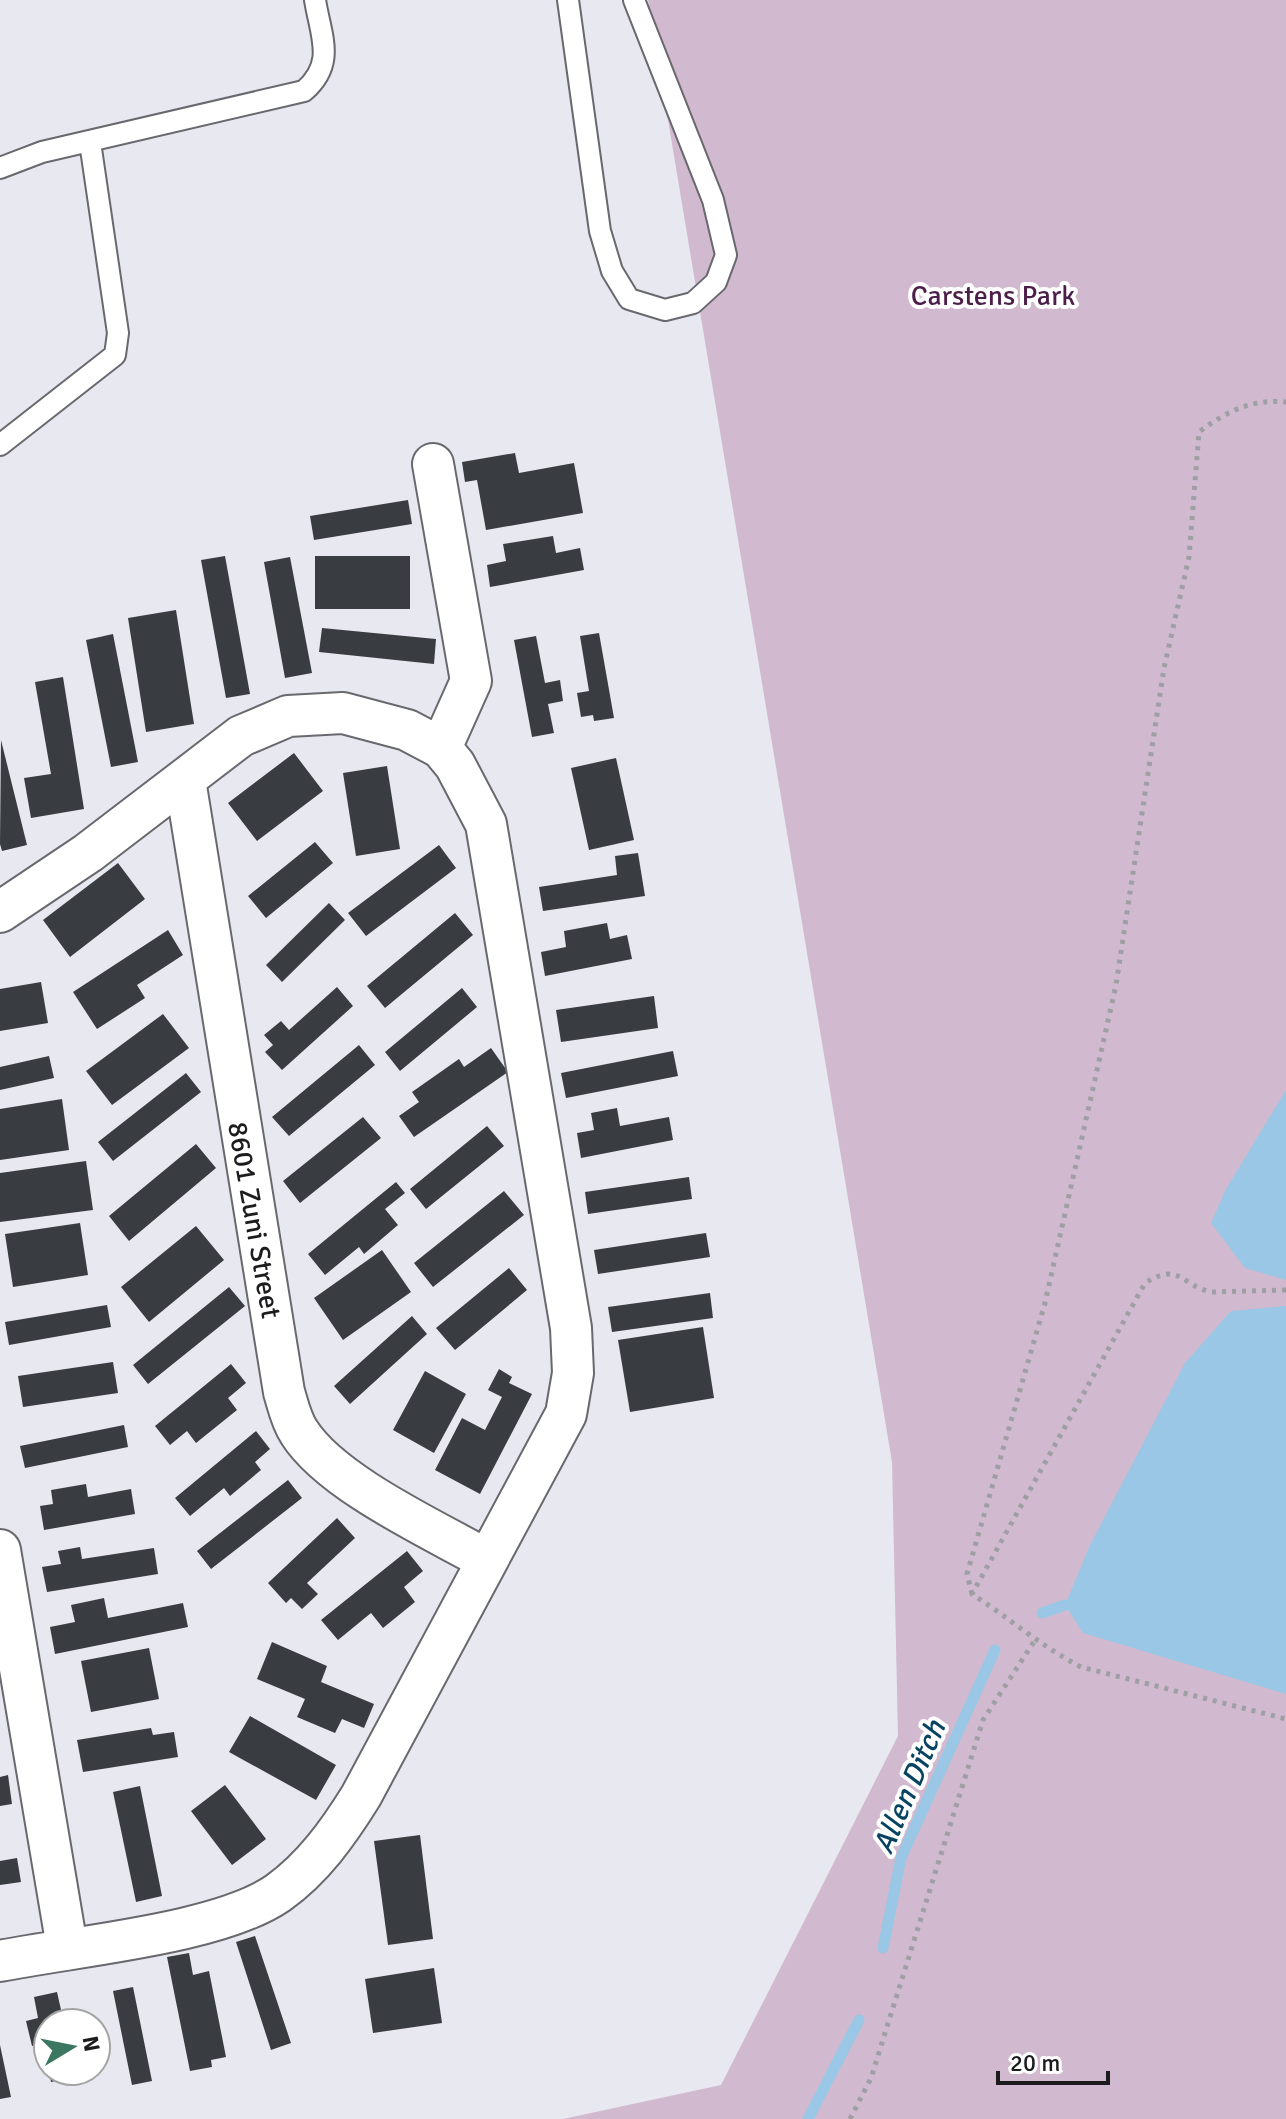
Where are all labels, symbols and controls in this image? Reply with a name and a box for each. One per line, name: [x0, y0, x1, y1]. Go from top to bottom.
park label: Carstens Park: [911, 279, 1075, 313]
street label: 8601 Zuni Street: [220, 1119, 288, 1321]
water label: Allen Ditch: [865, 1714, 954, 1859]
north arrow: [32, 2007, 112, 2087]
text: N: [77, 2034, 106, 2053]
scale bar: [998, 2035, 1108, 2085]
text: 20 m: [1010, 2048, 1060, 2078]

